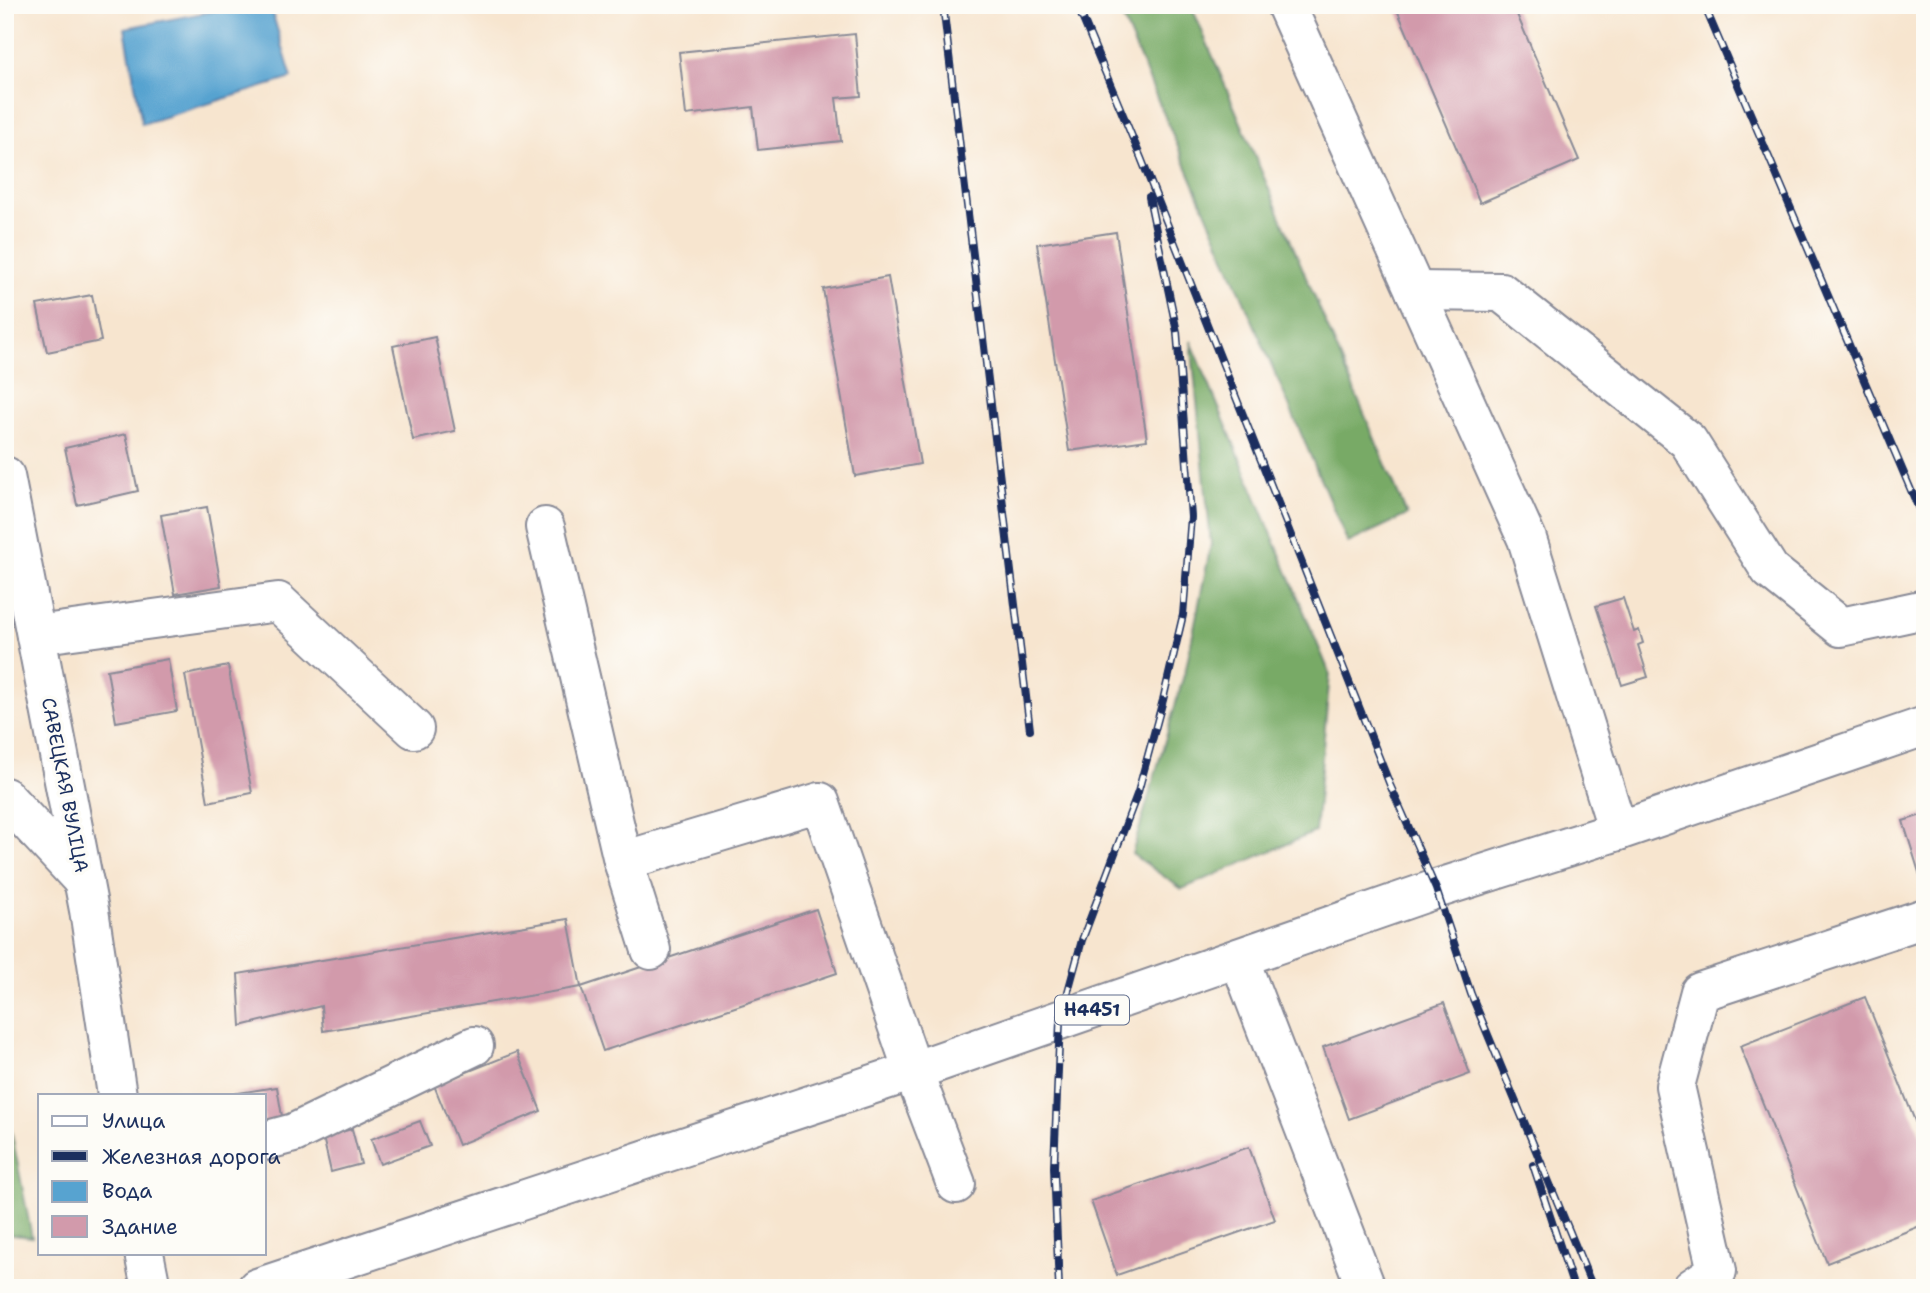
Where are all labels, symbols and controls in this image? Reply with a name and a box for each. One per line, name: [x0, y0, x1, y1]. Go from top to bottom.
street label: САВЕЦКАЯ ВУЛІЦА: [36, 695, 94, 875]
road number: Н4451: [1055, 995, 1129, 1024]
legend: [38, 1094, 266, 1254]
text: Улица: [102, 1107, 165, 1135]
text: Железная дорога: [102, 1143, 281, 1171]
text: Вода: [102, 1177, 152, 1205]
text: Здание: [102, 1213, 178, 1241]

